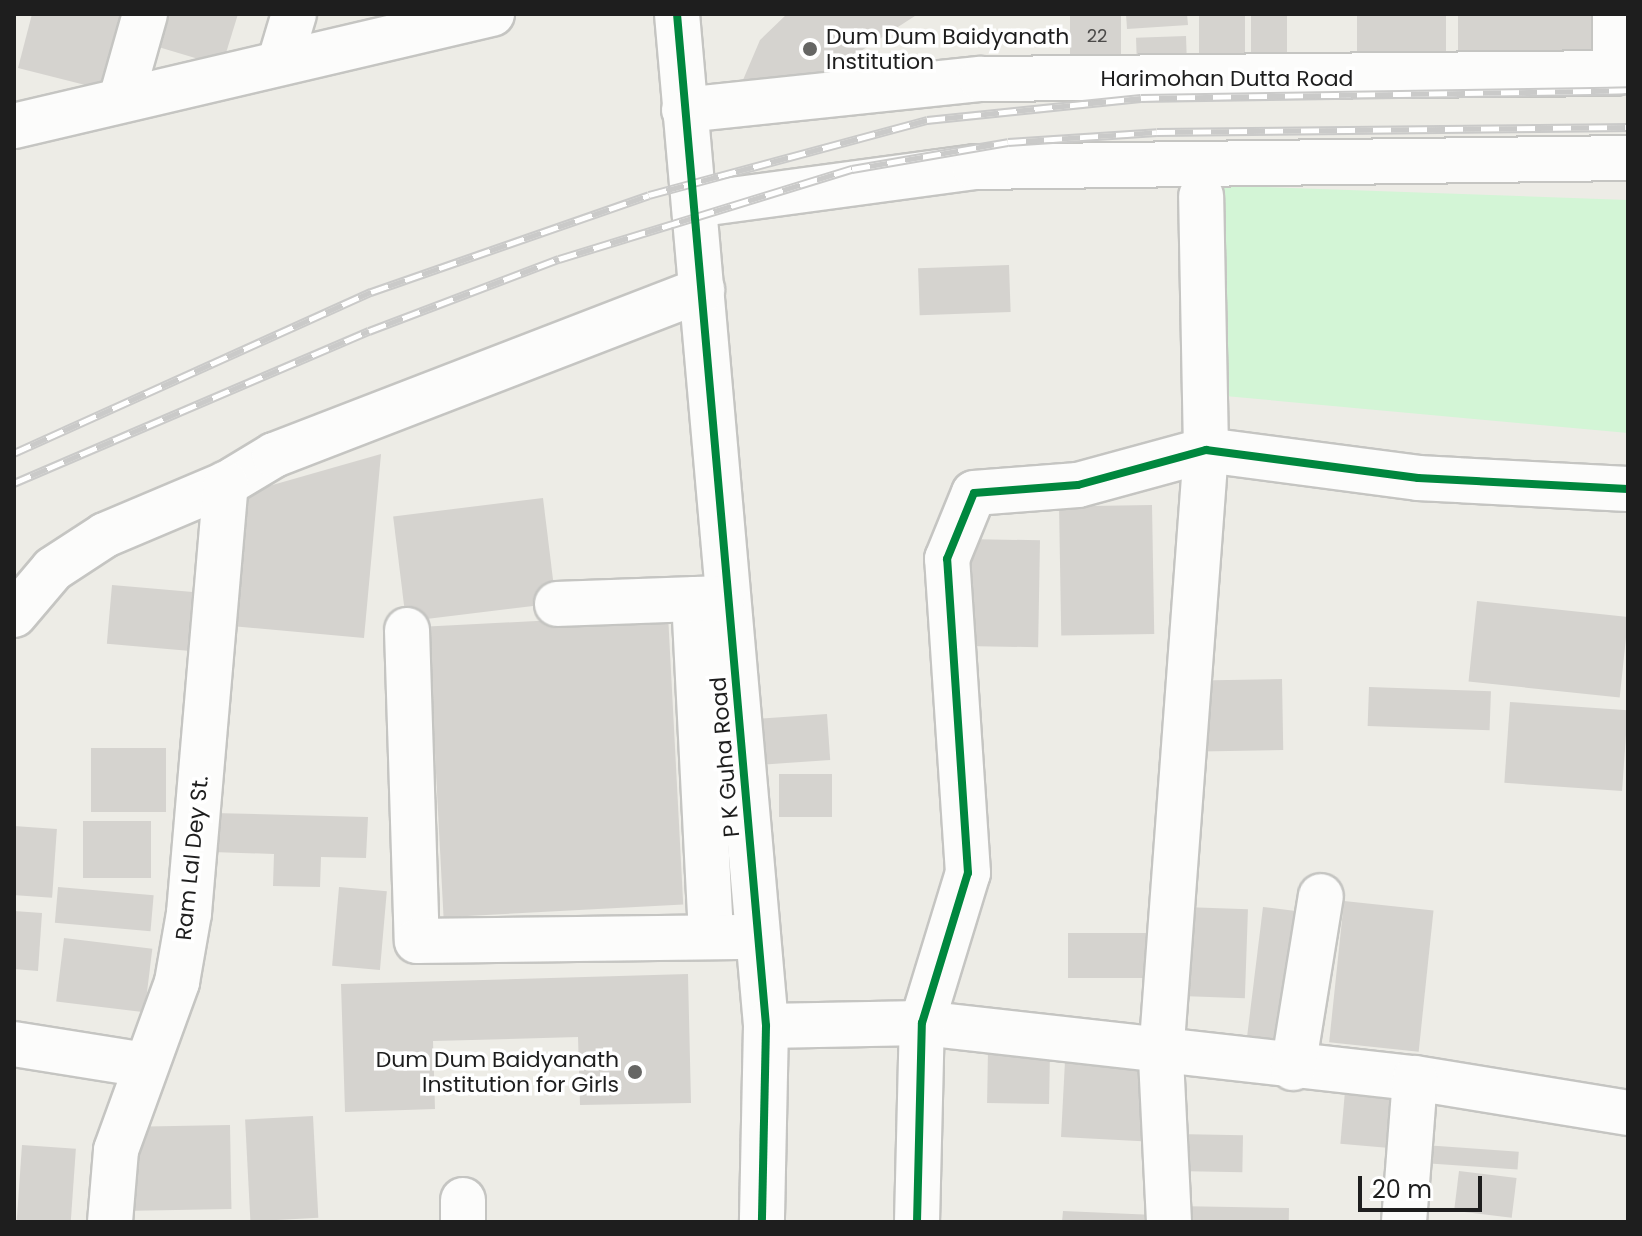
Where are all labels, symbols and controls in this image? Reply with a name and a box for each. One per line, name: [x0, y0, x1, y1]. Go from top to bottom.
place label: Dum Dum Baidyanath Institution: [826, 23, 1069, 74]
house number: 22: [1087, 25, 1107, 47]
marker: Dum Dum Baidyanath Institution: [801, 40, 819, 58]
street label: Harimohan Dutta Road: [1101, 66, 1353, 92]
street label: P K Guha Road: [705, 676, 745, 838]
street label: Ram Lal Dey St.: [170, 774, 214, 942]
place label: Dum Dum Baidyanath Institution for Girls: [376, 1046, 619, 1098]
marker: Dum Dum Baidyanath Institution for Girls: [626, 1063, 644, 1081]
scale bar: [1362, 1160, 1486, 1210]
text: 20 m: [1372, 1173, 1432, 1206]

